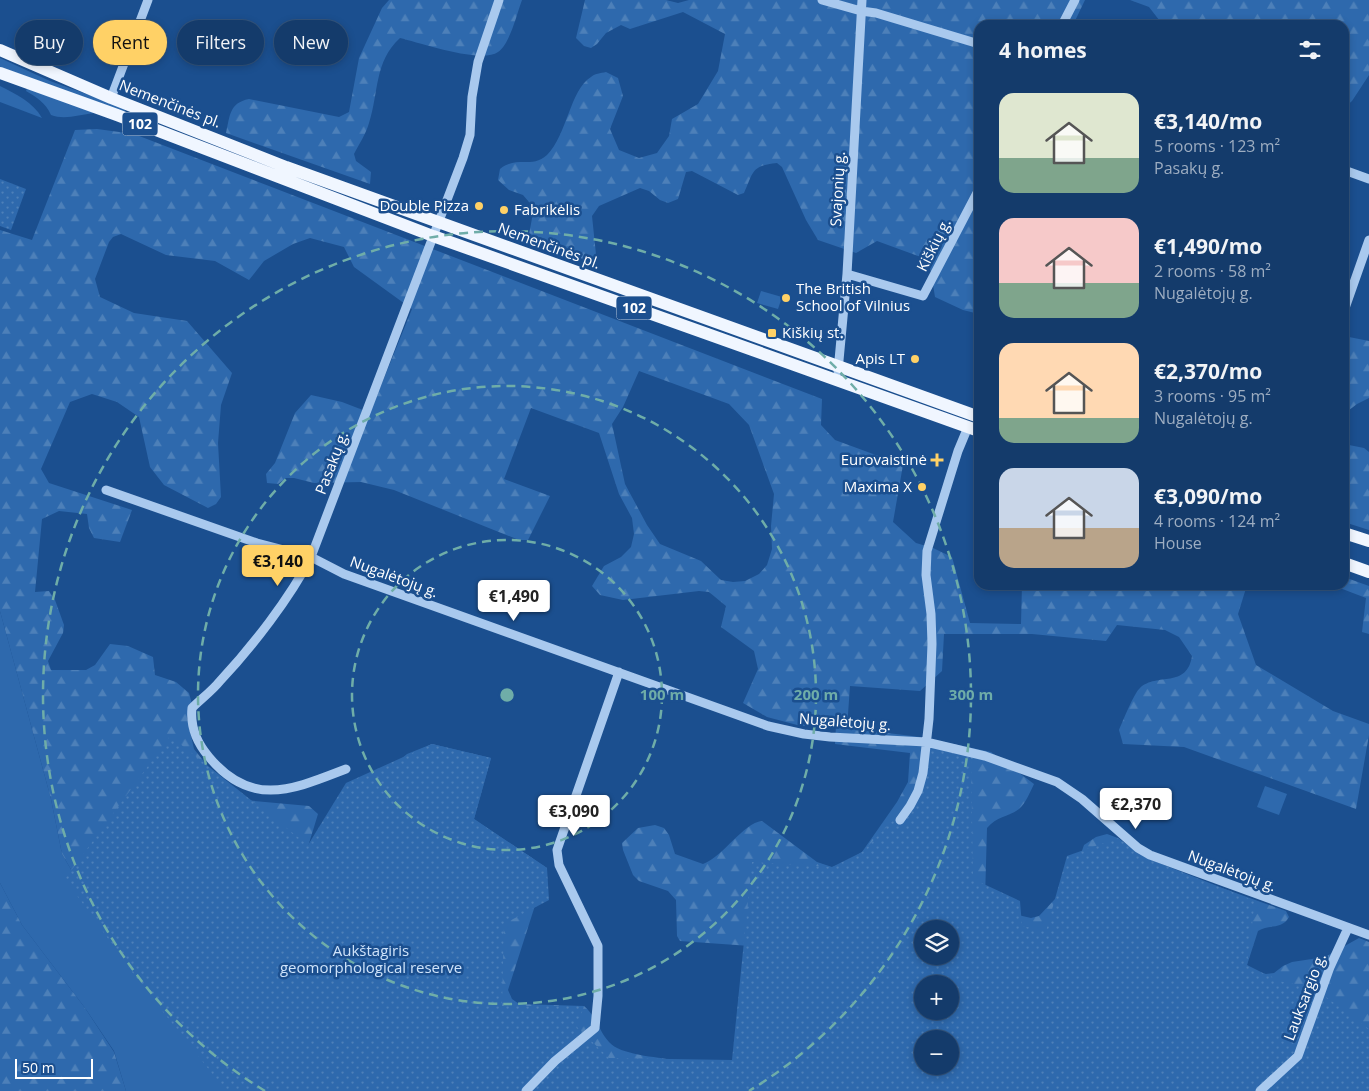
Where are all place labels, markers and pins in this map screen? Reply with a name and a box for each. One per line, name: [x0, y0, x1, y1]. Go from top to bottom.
place label: Double Pizza: [379, 195, 469, 215]
place label: Fabrikėlis: [514, 199, 580, 219]
marker: Double Pizza: [473, 200, 485, 212]
marker: Fabrikėlis: [498, 204, 510, 216]
place label: The British School of Vilnius: [796, 278, 910, 315]
marker: The British School of Vilnius: [780, 292, 792, 304]
place label: Kiškių st.: [782, 322, 843, 342]
marker: Kiškių st.: [766, 327, 778, 339]
place label: Apis LT: [855, 348, 906, 368]
marker: Apis LT: [909, 353, 921, 365]
place label: Eurovaistinė: [841, 449, 927, 469]
marker: Eurovaistinė: [931, 454, 943, 466]
place label: Maxima X: [844, 476, 912, 496]
marker: Maxima X: [916, 481, 928, 493]
pin: €3,140: [237, 544, 319, 587]
pin: €1,490: [473, 580, 555, 622]
centre of rings: [498, 686, 516, 704]
pin: €2,370: [1095, 788, 1177, 830]
pin: €3,090: [533, 794, 615, 837]

